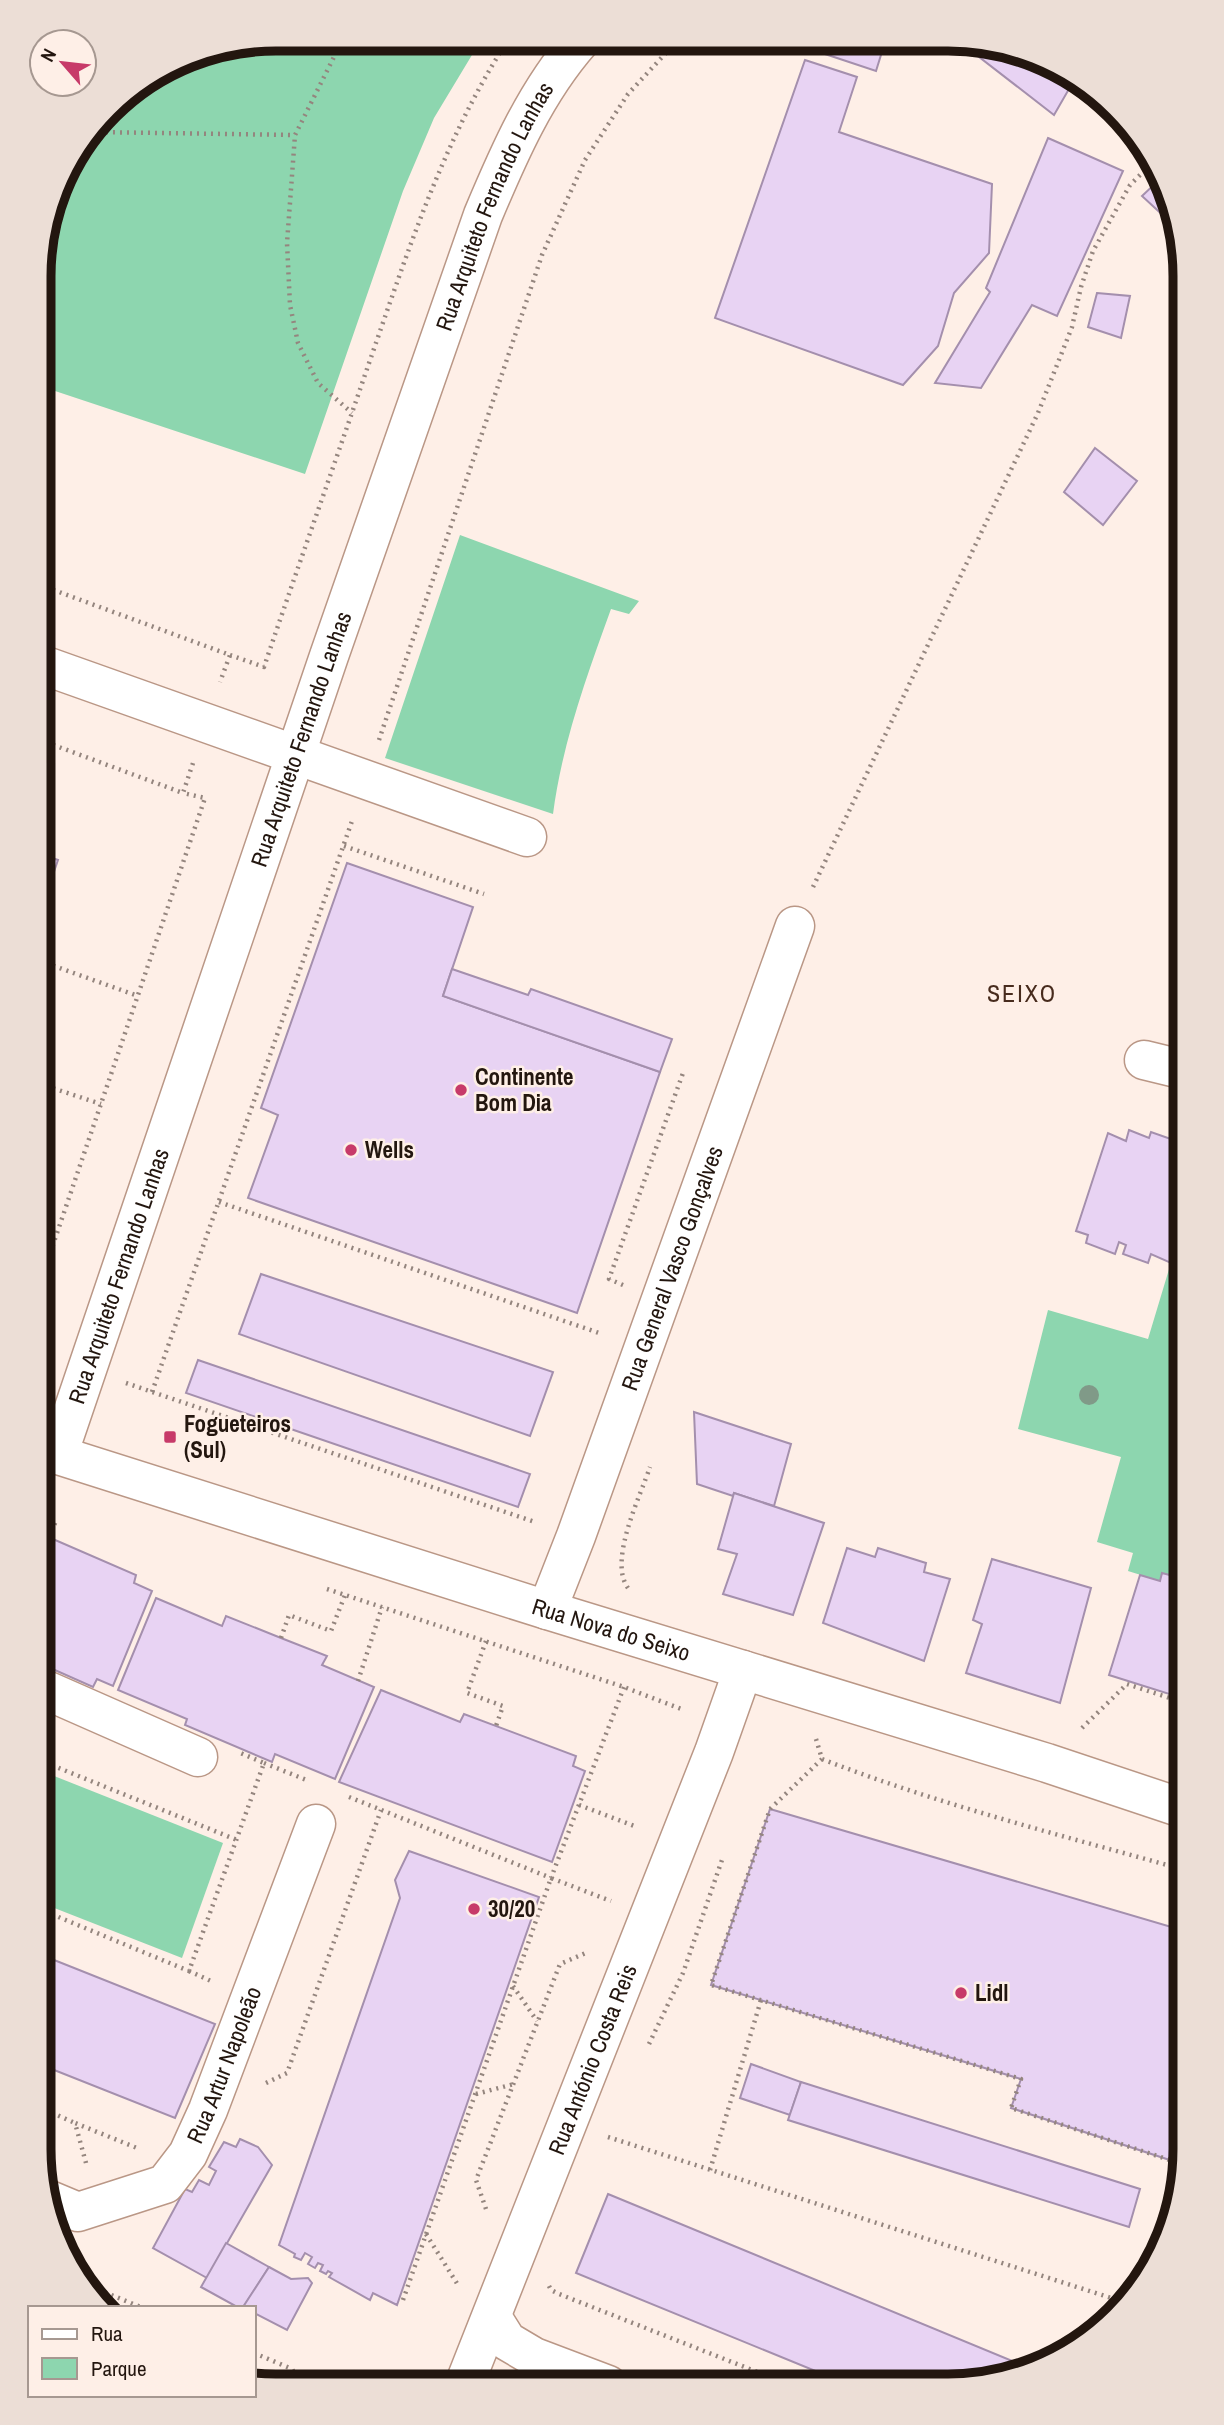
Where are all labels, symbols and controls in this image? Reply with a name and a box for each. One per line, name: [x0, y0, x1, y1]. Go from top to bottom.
north arrow: [28, 28, 98, 98]
text: N: [34, 44, 62, 66]
street label: Rua Arquiteto Fernando Lanhas: [428, 76, 560, 335]
street label: Rua Arquiteto Fernando Lanhas: [243, 607, 358, 871]
district label: SEIXO: [987, 977, 1057, 1009]
place label: Continente Bom Dia: [475, 1061, 574, 1118]
marker: Continente Bom Dia: [453, 1082, 469, 1098]
place label: Wells: [365, 1134, 414, 1165]
street label: Rua General Vasco Gonçalves: [614, 1141, 730, 1395]
marker: Wells: [343, 1142, 359, 1158]
street label: Rua Arquiteto Fernando Lanhas: [61, 1144, 176, 1408]
place label: Fogueteiros (Sul): [184, 1408, 291, 1465]
marker: Fogueteiros (Sul): [162, 1429, 178, 1445]
street label: Rua Nova do Seixo: [528, 1590, 694, 1668]
place label: 30/20: [488, 1893, 535, 1924]
marker: 30/20: [466, 1901, 482, 1917]
street label: Rua António Costa Reis: [540, 1959, 644, 2159]
place label: Lidl: [975, 1977, 1009, 2008]
street label: Rua Artur Napoleão: [179, 1982, 268, 2148]
marker: Lidl: [953, 1985, 969, 2001]
legend: [28, 2306, 256, 2397]
text: Rua: [91, 2319, 123, 2348]
text: Parque: [91, 2354, 147, 2383]

